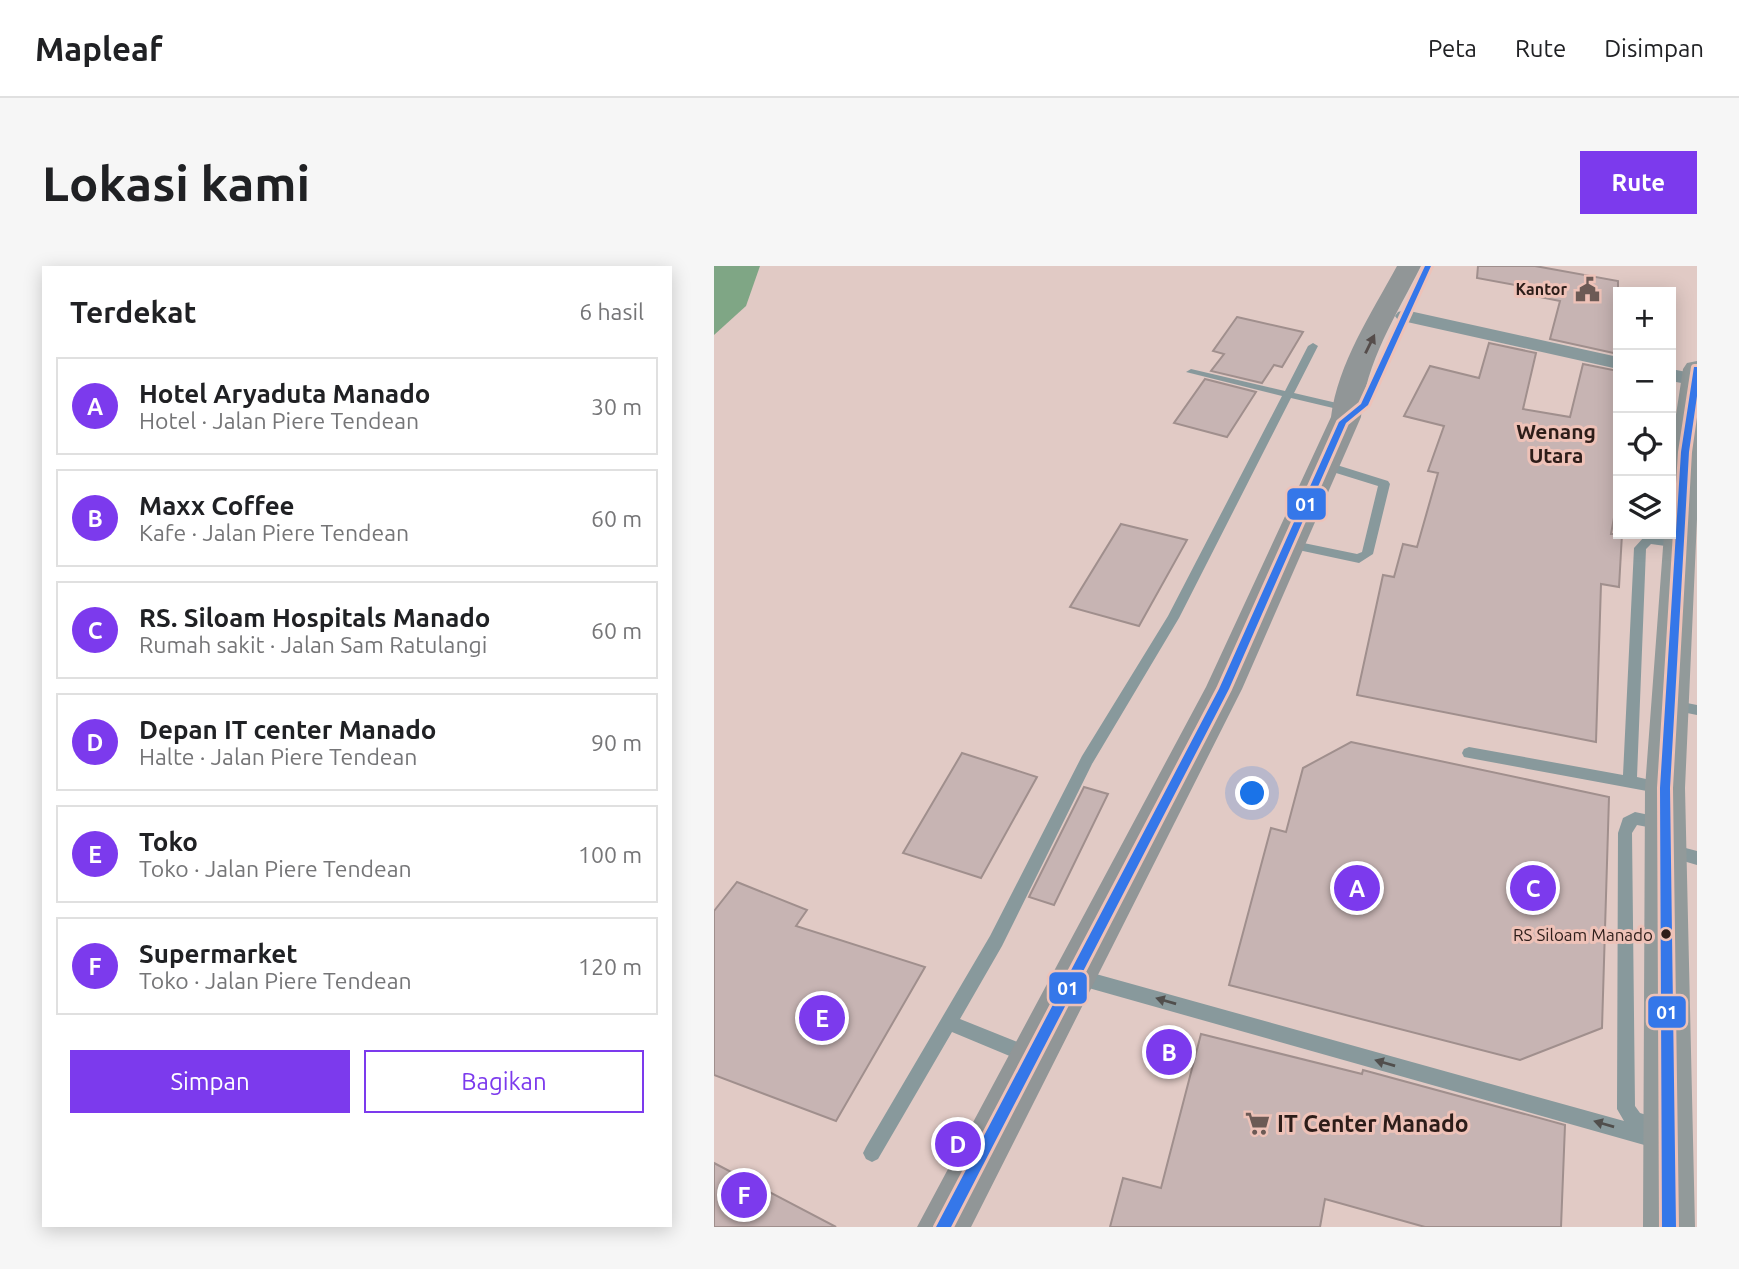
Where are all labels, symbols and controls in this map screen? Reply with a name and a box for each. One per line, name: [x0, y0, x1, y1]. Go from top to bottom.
text: Mapleaf: [35, 30, 163, 67]
text: Peta: [1428, 35, 1477, 62]
text: Rute: [1515, 35, 1566, 62]
text: Disimpan: [1604, 35, 1704, 62]
button: Rute: [1580, 151, 1697, 214]
text: Lokasi kami: [42, 155, 310, 210]
public building icon: Kantor: [1573, 275, 1601, 303]
place label: Kantor: [1516, 280, 1567, 298]
map controls: [1613, 287, 1676, 539]
button: +: [1613, 287, 1676, 350]
text: Terdekat: [70, 295, 196, 329]
text: 6 hasil: [579, 299, 644, 324]
one-way arrow: [1364, 334, 1375, 354]
button: −: [1613, 350, 1676, 413]
text: Hotel Aryaduta Manado: [139, 379, 430, 408]
text: A: [87, 394, 103, 419]
text: 30 m: [591, 394, 642, 419]
text: Hotel · Jalan Piere Tendean: [139, 408, 419, 433]
button: locate: [1613, 413, 1676, 476]
district label: Wenang Utara: [1516, 419, 1596, 467]
button: layers: [1613, 476, 1676, 539]
line badge: 01: [1286, 487, 1327, 521]
text: Maxx Coffee: [139, 491, 295, 520]
text: 01: [1295, 493, 1317, 515]
text: B: [87, 506, 103, 531]
text: 60 m: [591, 506, 642, 531]
text: Kafe · Jalan Piere Tendean: [139, 520, 409, 545]
text: RS. Siloam Hospitals Manado: [139, 603, 491, 632]
text: C: [88, 618, 102, 643]
text: 60 m: [591, 618, 642, 643]
text: Rumah sakit · Jalan Sam Ratulangi: [139, 632, 487, 657]
text: Depan IT center Manado: [139, 715, 436, 744]
text: D: [87, 730, 103, 755]
text: 90 m: [591, 730, 642, 755]
text: Halte · Jalan Piere Tendean: [139, 744, 418, 769]
your location: [1235, 776, 1269, 810]
text: Toko: [139, 827, 198, 856]
text: E: [88, 842, 102, 867]
text: 100 m: [578, 842, 642, 867]
text: Toko · Jalan Piere Tendean: [139, 856, 412, 881]
pin: A: [1334, 862, 1380, 914]
pin: C: [1510, 862, 1556, 914]
place label: RS Siloam Manado: [1513, 925, 1653, 944]
marker: RS Siloam Manado: [1659, 927, 1673, 941]
text: Supermarket: [139, 939, 297, 968]
text: F: [89, 954, 101, 979]
text: 120 m: [578, 954, 642, 979]
text: Toko · Jalan Piere Tendean: [139, 968, 412, 993]
line badge: 01: [1048, 971, 1088, 1005]
text: 01: [1057, 977, 1079, 999]
pin: E: [799, 992, 845, 1044]
one-way arrow: [1155, 995, 1177, 1006]
line badge: 01: [1647, 995, 1687, 1029]
text: 01: [1656, 1001, 1678, 1023]
pin: B: [1146, 1026, 1192, 1078]
button: Simpan: [70, 1050, 350, 1113]
button: Bagikan: [364, 1050, 644, 1113]
one-way arrow: [1374, 1057, 1395, 1067]
supermarket icon: IT Center Manado: [1243, 1110, 1271, 1138]
place label: IT Center Manado: [1277, 1111, 1469, 1136]
pin: D: [935, 1118, 981, 1170]
one-way arrow: [1593, 1119, 1614, 1129]
pin: F: [721, 1169, 767, 1221]

